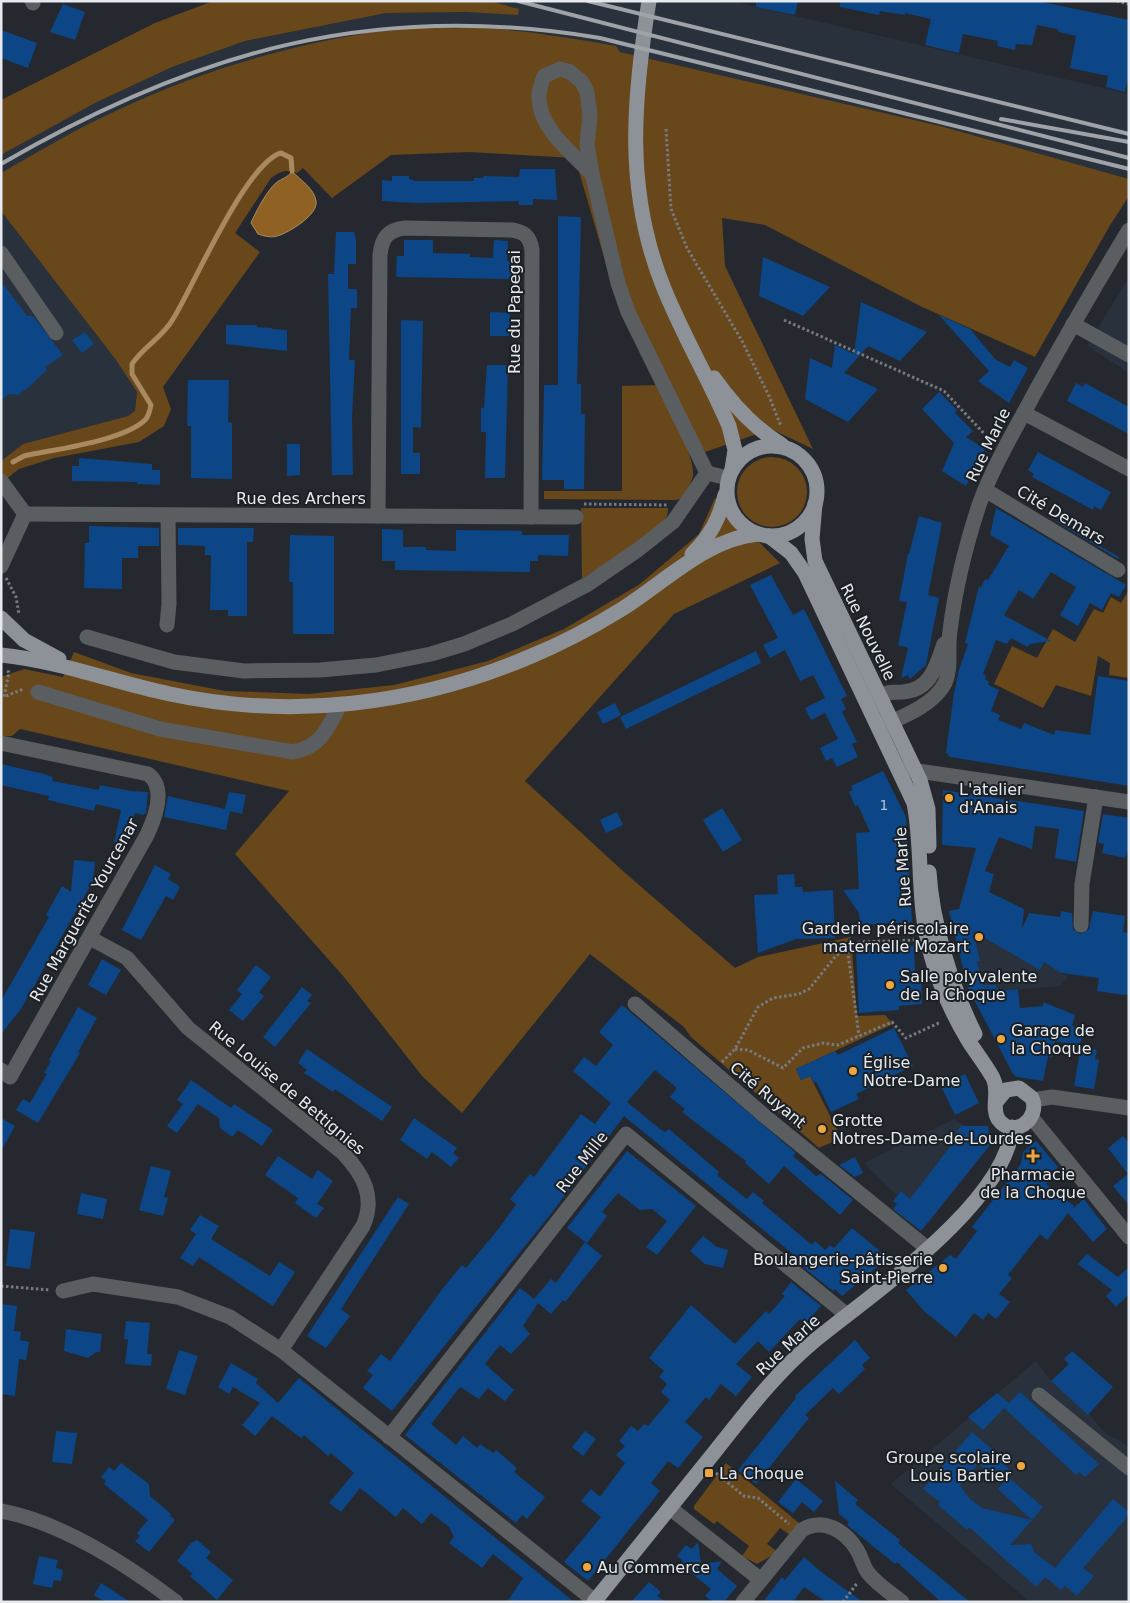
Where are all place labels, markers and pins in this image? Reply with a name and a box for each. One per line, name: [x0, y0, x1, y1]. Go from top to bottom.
place label: L'atelier d'Anais: [959, 780, 1024, 817]
marker: L'atelier d'Anais: [943, 792, 955, 804]
place label: Garderie périscolaire maternelle Mozart: [802, 919, 969, 956]
marker: Garderie périscolaire maternelle Mozart: [973, 931, 985, 943]
place label: Salle polyvalente de la Choque: [900, 967, 1037, 1004]
marker: Salle polyvalente de la Choque: [884, 979, 896, 991]
place label: Garage de la Choque: [1011, 1021, 1095, 1058]
marker: Garage de la Choque: [995, 1033, 1007, 1045]
place label: Église Notre-Dame: [863, 1053, 960, 1090]
marker: Église Notre-Dame: [847, 1065, 859, 1077]
place label: Grotte Notres-Dame-de-Lourdes: [832, 1111, 1033, 1148]
marker: Grotte Notres-Dame-de-Lourdes: [816, 1123, 828, 1135]
marker: Pharmacie de la Choque: [1027, 1150, 1039, 1162]
place label: Pharmacie de la Choque: [980, 1165, 1086, 1202]
place label: Boulangerie-pâtisserie Saint-Pierre: [753, 1250, 933, 1287]
marker: Boulangerie-pâtisserie Saint-Pierre: [937, 1262, 949, 1274]
place label: Groupe scolaire Louis Bartier: [886, 1448, 1011, 1485]
marker: Groupe scolaire Louis Bartier: [1015, 1460, 1027, 1472]
place label: La Choque: [719, 1464, 804, 1483]
marker: La Choque: [703, 1467, 715, 1479]
place label: Au Commerce: [597, 1558, 710, 1577]
marker: Au Commerce: [581, 1561, 593, 1573]

